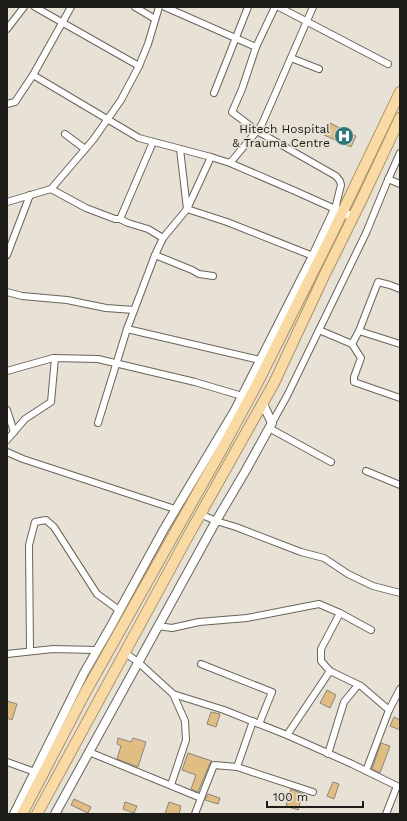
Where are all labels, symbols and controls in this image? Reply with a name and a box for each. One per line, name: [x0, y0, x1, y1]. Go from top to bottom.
place label: Hitech Hospital & Trauma Centre: [232, 122, 330, 150]
hospital icon: Hitech Hospital & Trauma Centre: [333, 125, 355, 147]
scale bar: [267, 783, 363, 809]
text: 100 m: [273, 790, 308, 804]

